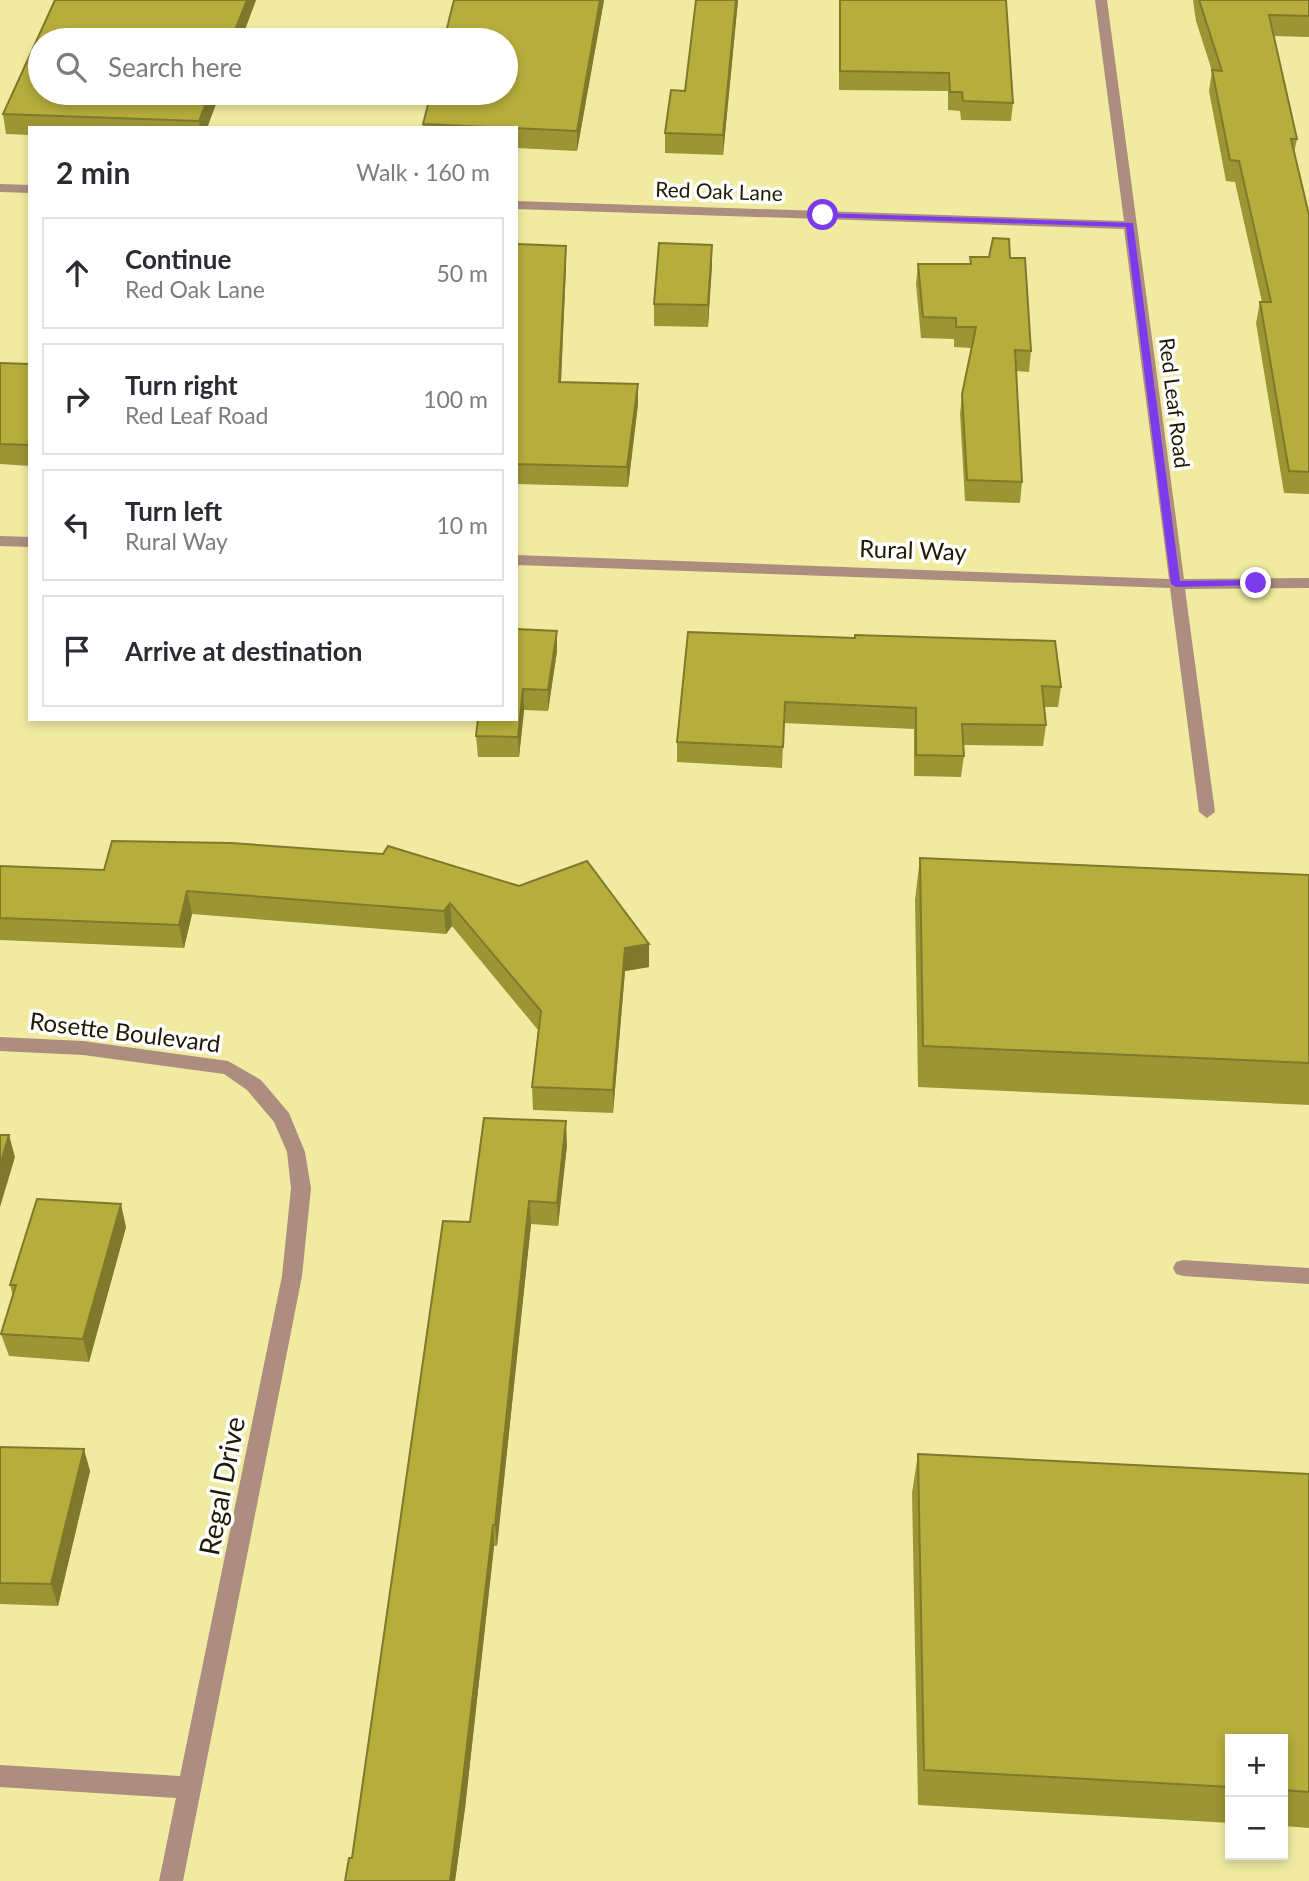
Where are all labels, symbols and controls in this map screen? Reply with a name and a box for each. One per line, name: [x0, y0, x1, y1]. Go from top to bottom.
search box: [28, 28, 518, 105]
icon: search: [52, 48, 90, 86]
text: Search here: [108, 51, 242, 83]
text: 2 min: [56, 154, 130, 190]
text: Walk · 160 m: [356, 158, 490, 186]
street label: Red Oak Lane: [655, 176, 783, 205]
route start: [807, 199, 838, 230]
text: Continue: [125, 243, 231, 275]
icon: ahead: [58, 254, 96, 292]
text: 50 m: [437, 259, 488, 287]
text: Red Oak Lane: [125, 275, 265, 303]
street label: Red Leaf Road: [1155, 336, 1196, 469]
text: Turn right: [125, 369, 238, 401]
icon: right: [58, 380, 96, 418]
text: 100 m: [423, 385, 488, 413]
text: Red Leaf Road: [125, 401, 268, 429]
text: Turn left: [125, 495, 222, 527]
icon: left: [58, 506, 96, 544]
text: 10 m: [437, 511, 488, 539]
text: Rural Way: [125, 527, 228, 555]
street label: Rural Way: [859, 533, 968, 566]
route end: [1240, 567, 1271, 598]
icon: arrive: [58, 632, 96, 670]
text: Arrive at destination: [125, 635, 362, 667]
street label: Rosette Boulevard: [28, 1005, 222, 1058]
street label: Regal Drive: [191, 1414, 251, 1558]
map controls: [1225, 1734, 1288, 1860]
button: +: [1225, 1734, 1288, 1797]
button: −: [1225, 1797, 1288, 1860]

